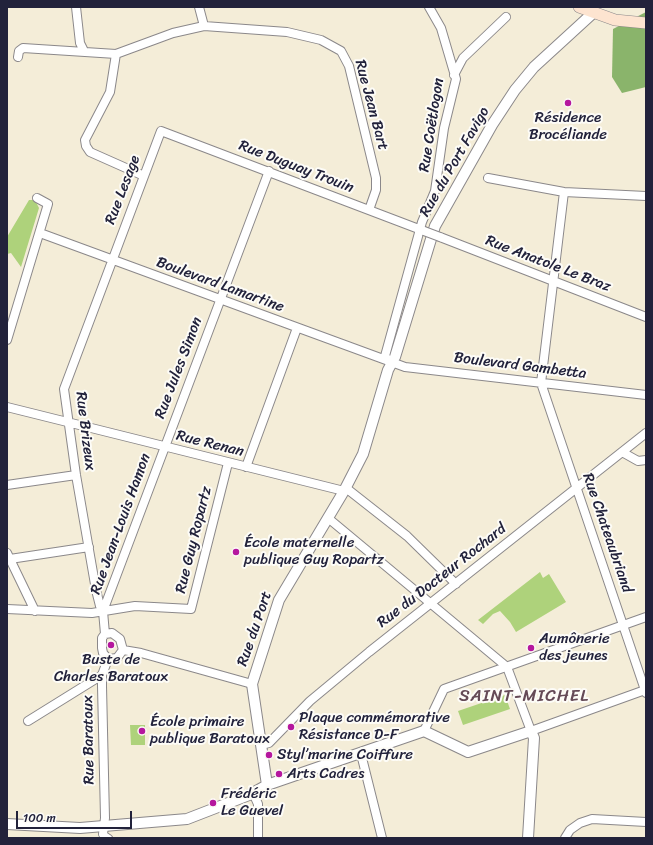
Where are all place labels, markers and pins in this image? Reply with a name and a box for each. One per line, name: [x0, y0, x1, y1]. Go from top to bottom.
marker: Résidence Brocéliande: [563, 98, 573, 108]
place label: Résidence Brocéliande: [529, 109, 607, 144]
place label: École maternelle publique Guy Ropartz: [244, 534, 384, 569]
marker: École maternelle publique Guy Ropartz: [231, 547, 241, 557]
place label: Aumônerie des jeunes: [539, 630, 610, 665]
marker: Buste de Charles Baratoux: [106, 640, 116, 650]
marker: Aumônerie des jeunes: [526, 643, 536, 653]
place label: Buste de Charles Baratoux: [54, 651, 168, 686]
place label: Plaque commémorative Résistance D-F: [299, 709, 450, 744]
place label: École primaire publique Baratoux: [150, 713, 270, 748]
marker: Plaque commémorative Résistance D-F: [286, 722, 296, 732]
marker: École primaire publique Baratoux: [137, 726, 147, 736]
place label: Styl’marine Coiffure: [277, 746, 413, 764]
marker: Styl’marine Coiffure: [264, 750, 274, 760]
place label: Arts Cadres: [287, 765, 364, 783]
marker: Arts Cadres: [274, 769, 284, 779]
place label: Frédéric Le Guevel: [221, 785, 283, 820]
marker: Frédéric Le Guevel: [208, 798, 218, 808]

